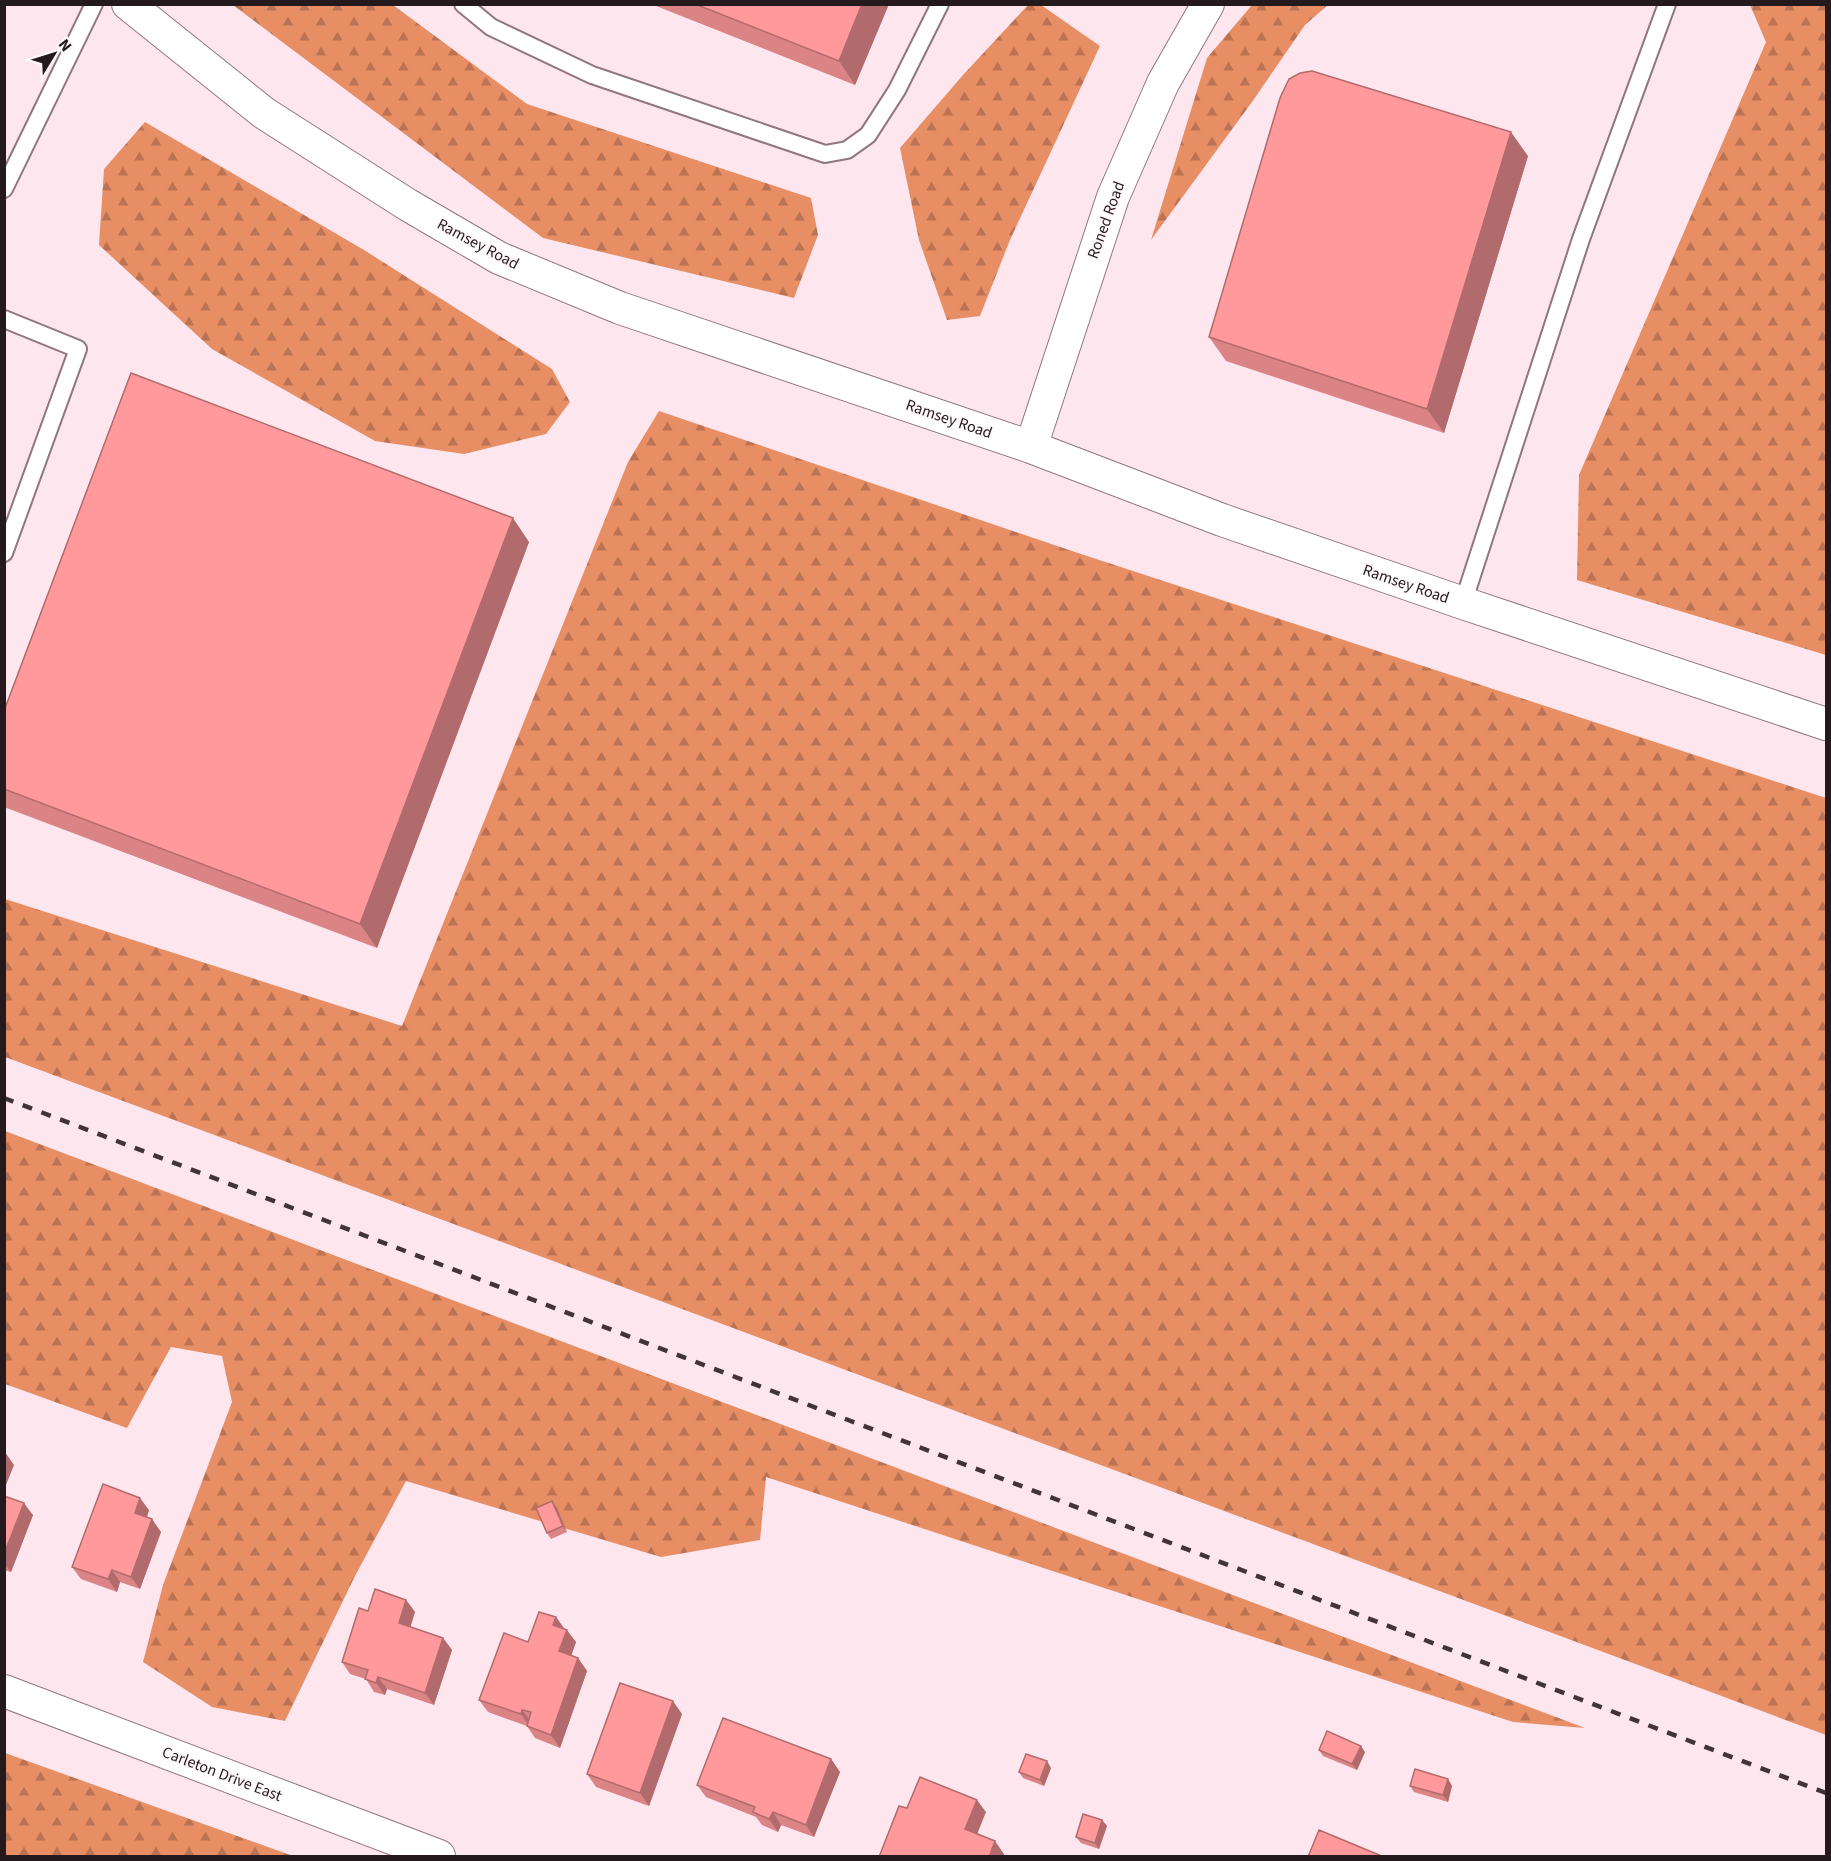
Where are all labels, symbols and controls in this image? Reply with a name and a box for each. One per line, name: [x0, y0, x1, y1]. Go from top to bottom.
north arrow: [24, 24, 84, 84]
text: N: [53, 34, 77, 56]
street label: Roned Road: [1082, 178, 1130, 262]
street label: Ramsey Road: [433, 213, 523, 275]
street label: Ramsey Road: [903, 394, 995, 444]
street label: Ramsey Road: [1360, 559, 1452, 609]
street label: Carleton Drive East: [159, 1741, 286, 1807]

